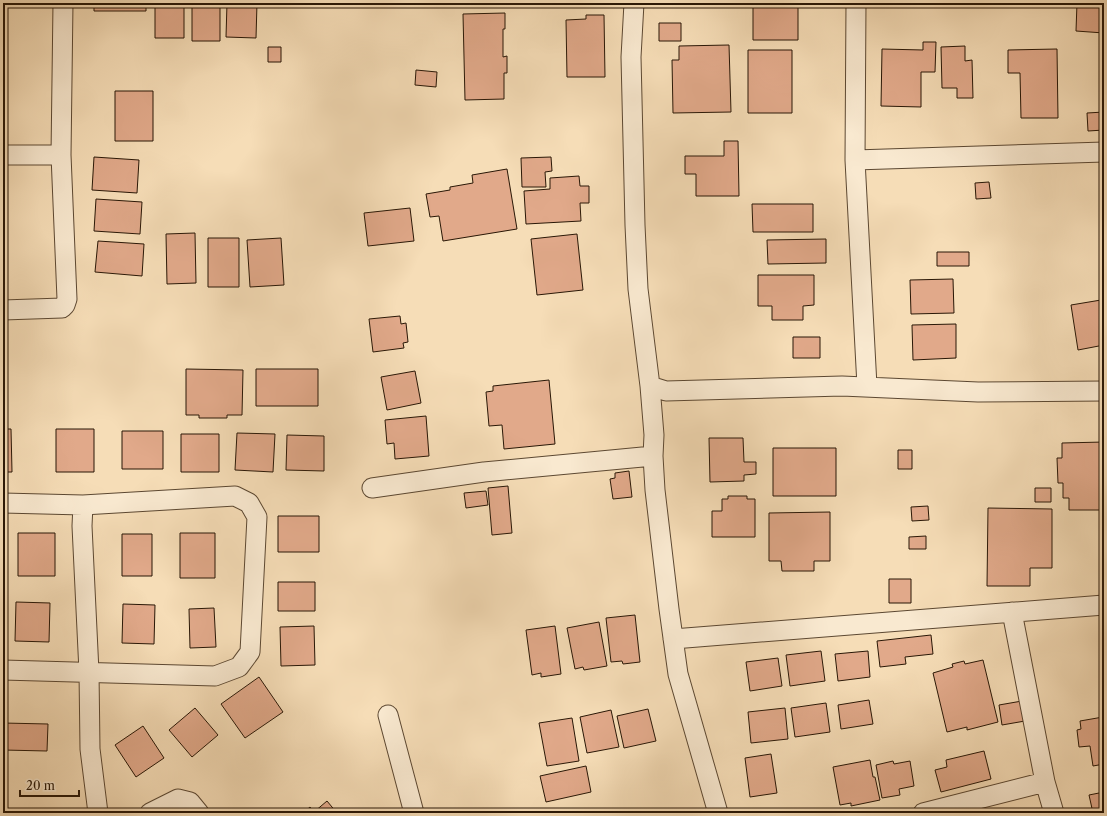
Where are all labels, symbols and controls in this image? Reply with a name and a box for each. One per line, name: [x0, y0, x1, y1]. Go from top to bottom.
scale bar: [20, 772, 79, 798]
text: 20 m: [26, 778, 55, 793]

